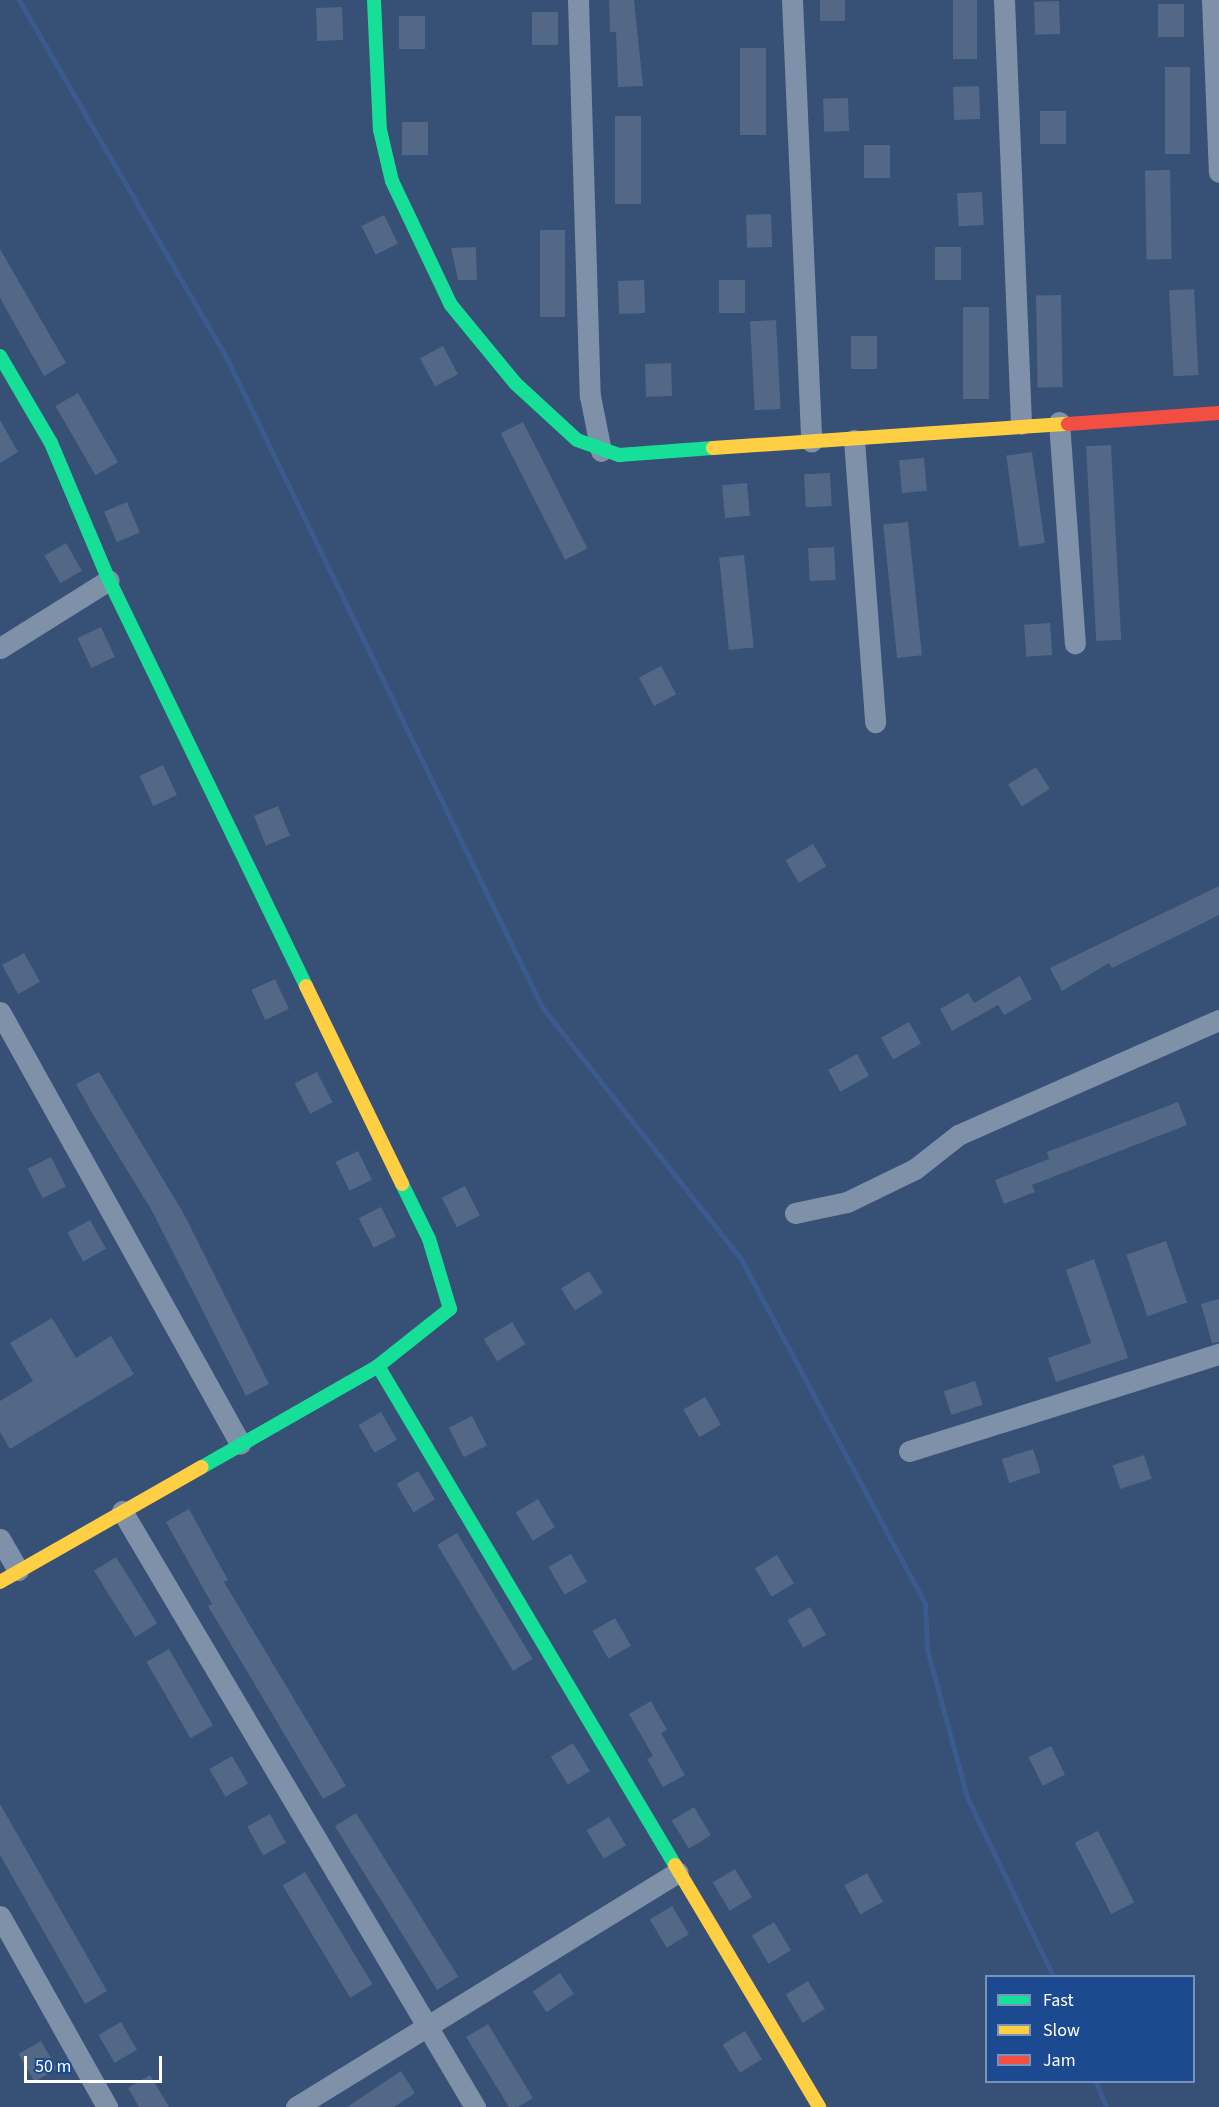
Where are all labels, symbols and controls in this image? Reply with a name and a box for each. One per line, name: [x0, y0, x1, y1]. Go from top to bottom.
legend: [985, 1975, 1195, 2083]
text: Fast: [1043, 1988, 1074, 2013]
text: Slow: [1043, 2018, 1080, 2043]
scale bar: [27, 2044, 165, 2082]
text: Jam: [1043, 2048, 1076, 2073]
text: 50 m: [35, 2054, 71, 2079]

